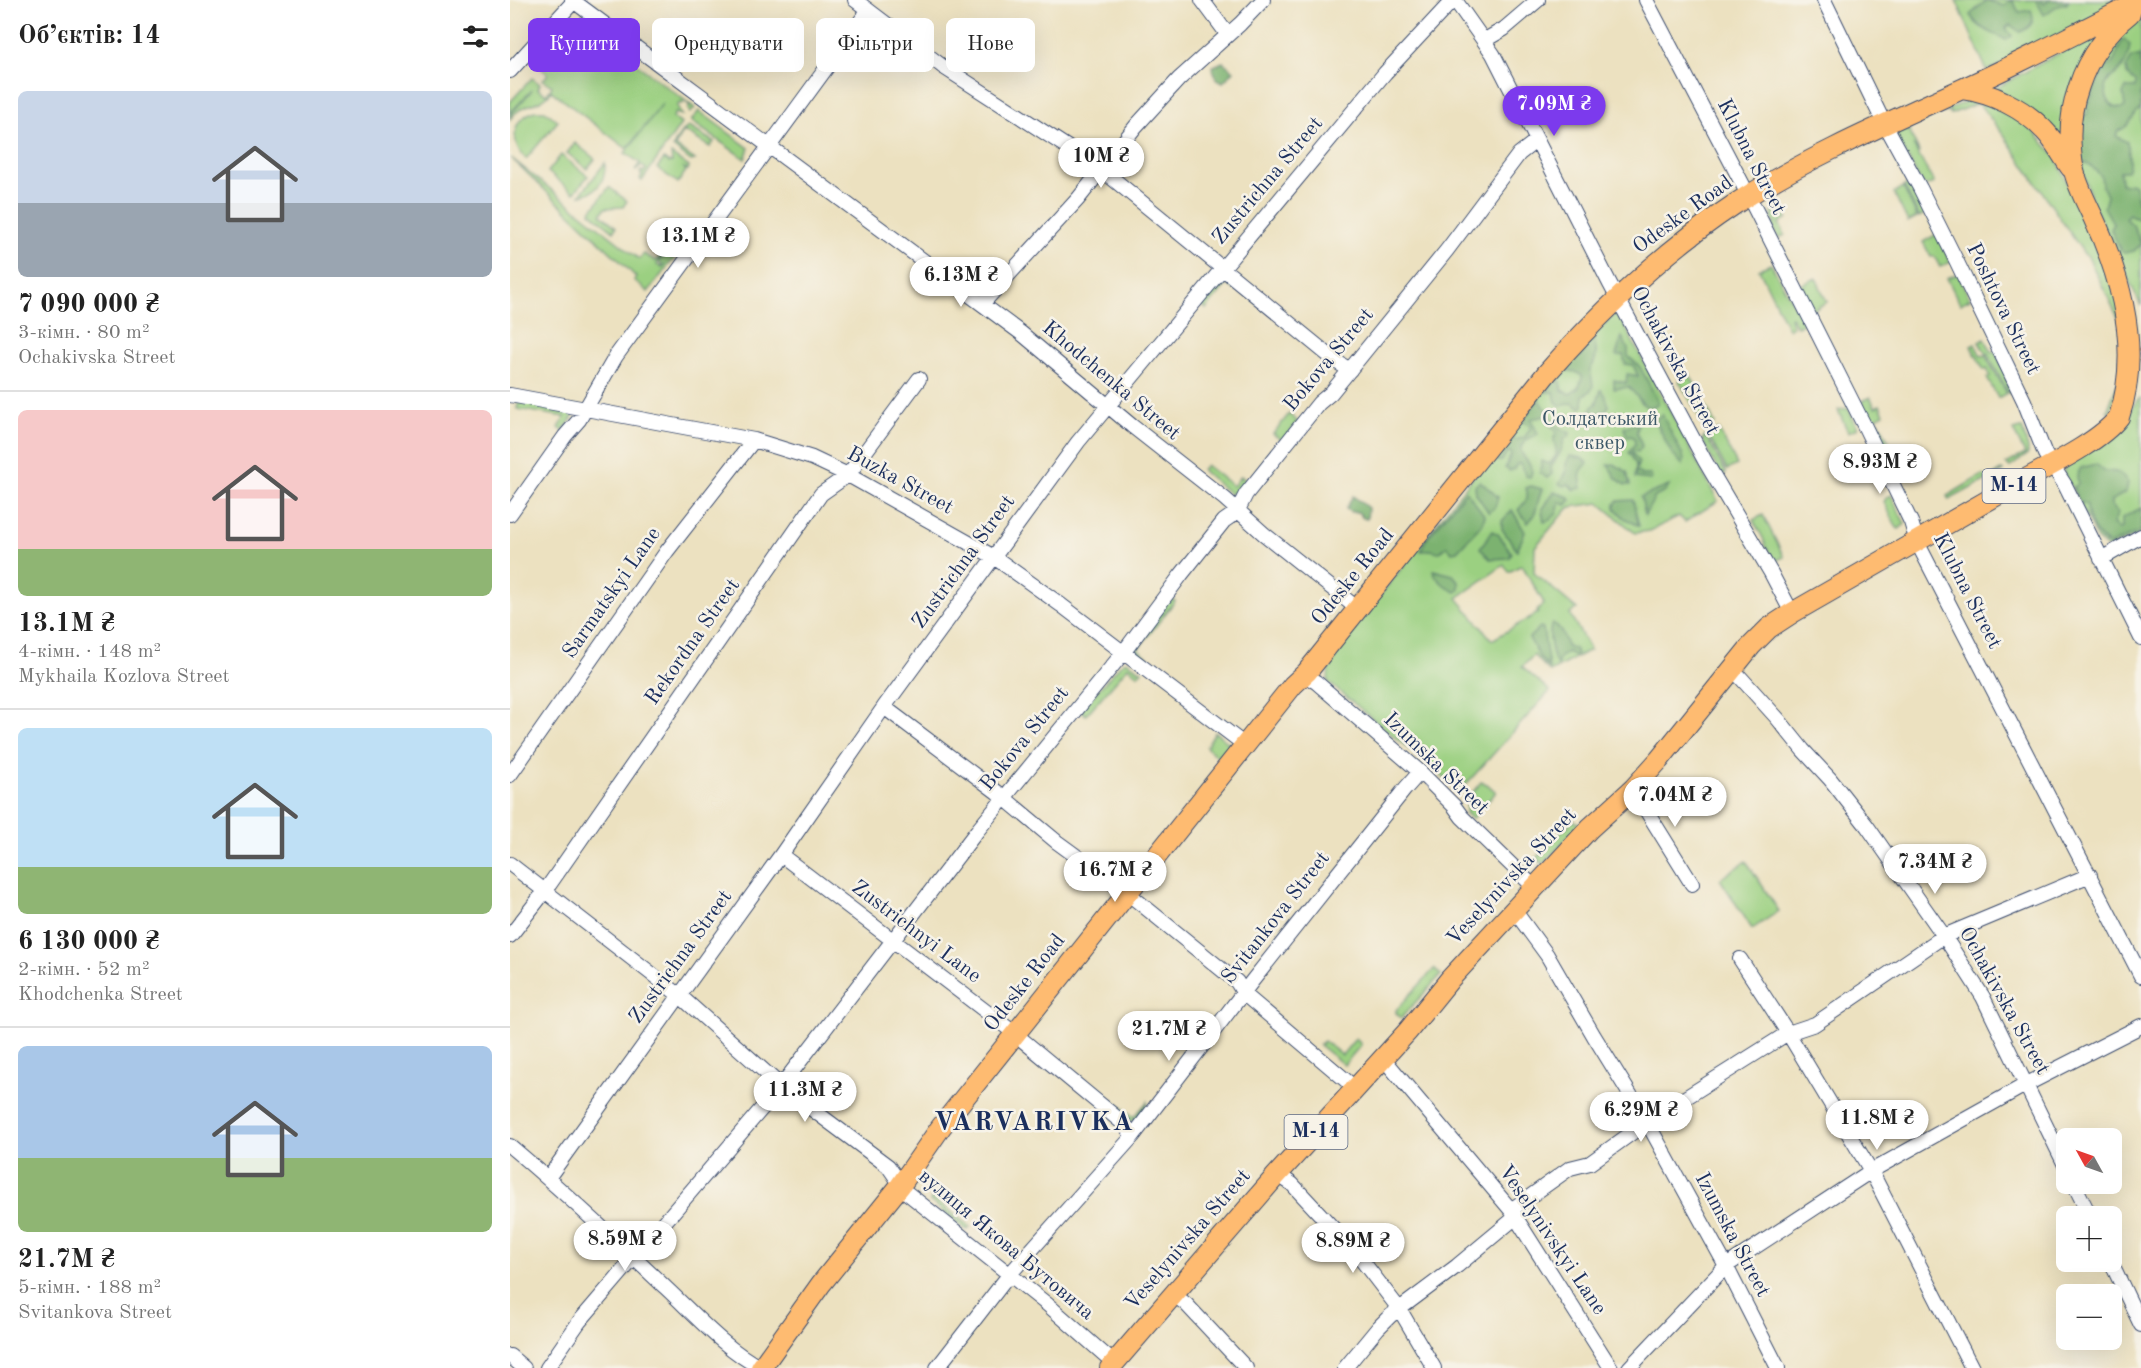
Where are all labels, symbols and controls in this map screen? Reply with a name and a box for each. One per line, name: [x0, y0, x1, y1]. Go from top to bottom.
chip: Купити: [528, 18, 640, 72]
chip: Орендувати: [652, 18, 804, 72]
chip: Фільтри: [816, 18, 934, 72]
chip: Нове: [946, 18, 1035, 72]
icon: filters: [459, 20, 492, 53]
text: Об’єктів: 14: [18, 23, 160, 49]
pin: 7.09M ₴: [1499, 86, 1609, 137]
text: 7.09M ₴: [1517, 95, 1591, 115]
street label: Klubna Street: [1713, 96, 1789, 218]
street label: Zustrichna Street: [1209, 113, 1327, 249]
icon: home: [201, 130, 309, 238]
pin: 10M ₴: [1059, 138, 1143, 189]
text: 10M ₴: [1072, 147, 1130, 167]
street label: Odeske Road: [1629, 172, 1737, 258]
pin: 13.1M ₴: [643, 218, 753, 269]
text: 13.1M ₴: [661, 227, 735, 247]
street label: Poshtova Street: [1962, 240, 2044, 378]
pin: 6.13M ₴: [906, 257, 1016, 308]
text: 6.13M ₴: [924, 266, 998, 286]
street label: Ochakivska Street: [1627, 283, 1723, 439]
text: 7 090 000 ₴: [18, 292, 160, 318]
street label: Bokova Street: [1280, 304, 1378, 416]
street label: Khodchenka Street: [1038, 317, 1184, 445]
text: 3-кімн. · 80 m²: [18, 323, 150, 343]
text: Ochakivska Street: [18, 348, 175, 368]
park label: Солдатський сквер: [1542, 409, 1658, 454]
street label: Buzka Street: [843, 443, 957, 519]
pin: 8.93M ₴: [1825, 444, 1935, 495]
icon: home: [201, 449, 309, 557]
text: 8.93M ₴: [1843, 453, 1917, 473]
road number: М-14: [1982, 469, 2046, 503]
street label: Zustrichna Street: [909, 491, 1019, 633]
street label: Sarmatskyi Lane: [559, 524, 665, 662]
street label: Odeske Road: [1308, 525, 1398, 629]
street label: Klubna Street: [1929, 530, 2005, 652]
street label: Rekordna Street: [642, 575, 744, 709]
text: 13.1M ₴: [18, 611, 115, 637]
text: 4-кімн. · 148 m²: [18, 642, 161, 662]
text: Mykhaila Kozlova Street: [18, 667, 230, 687]
street label: Bokova Street: [977, 683, 1073, 795]
street label: Izumska Street: [1379, 709, 1493, 819]
icon: home: [201, 767, 309, 875]
pin: 7.04M ₴: [1620, 777, 1730, 828]
text: 7.04M ₴: [1638, 786, 1712, 806]
street label: Veselynivska Street: [1443, 804, 1581, 950]
pin: 7.34M ₴: [1880, 844, 1990, 895]
street label: Svitankova Street: [1218, 848, 1334, 988]
pin: 16.7M ₴: [1060, 852, 1170, 903]
text: 7.34M ₴: [1898, 853, 1972, 873]
text: 16.7M ₴: [1078, 861, 1152, 881]
street label: Zustrichnyi Lane: [848, 877, 984, 987]
street label: Zustrichna Street: [626, 886, 736, 1028]
street label: Ochakivska Street: [1955, 924, 2053, 1078]
text: 6 130 000 ₴: [18, 929, 160, 955]
street label: Odeske Road: [980, 930, 1070, 1036]
text: 2-кімн. · 52 m²: [18, 960, 150, 980]
text: Khodchenka Street: [18, 985, 183, 1005]
pin: 21.7M ₴: [1114, 1011, 1224, 1062]
text: 21.7M ₴: [1132, 1020, 1206, 1040]
pin: 11.3M ₴: [750, 1072, 860, 1123]
text: 11.3M ₴: [768, 1081, 842, 1101]
icon: home: [201, 1085, 309, 1193]
pin: 6.29M ₴: [1586, 1092, 1696, 1143]
pin: 11.8M ₴: [1822, 1100, 1932, 1151]
text: 6.29M ₴: [1604, 1101, 1678, 1121]
district label: VARVARIVKA: [934, 1109, 1134, 1136]
text: 11.8M ₴: [1840, 1109, 1914, 1129]
road number: М-14: [1284, 1115, 1348, 1149]
north arrow: [2056, 1128, 2122, 1194]
map controls: [2056, 1128, 2122, 1350]
street label: Veselynivskyi Lane: [1494, 1161, 1610, 1319]
street label: Veselynivska Street: [1121, 1165, 1255, 1315]
street label: вулиця Якова Бутовича: [914, 1166, 1098, 1324]
street label: Izumska Street: [1690, 1169, 1774, 1301]
button: +: [2056, 1206, 2122, 1272]
pin: 8.59M ₴: [570, 1221, 680, 1272]
pin: 8.89M ₴: [1298, 1223, 1408, 1274]
text: 8.59M ₴: [588, 1230, 662, 1250]
text: 8.89M ₴: [1316, 1232, 1390, 1252]
text: 21.7M ₴: [18, 1247, 115, 1273]
text: 5-кімн. · 188 m²: [18, 1278, 161, 1298]
button: −: [2056, 1284, 2122, 1350]
text: Svitankova Street: [18, 1303, 172, 1323]

